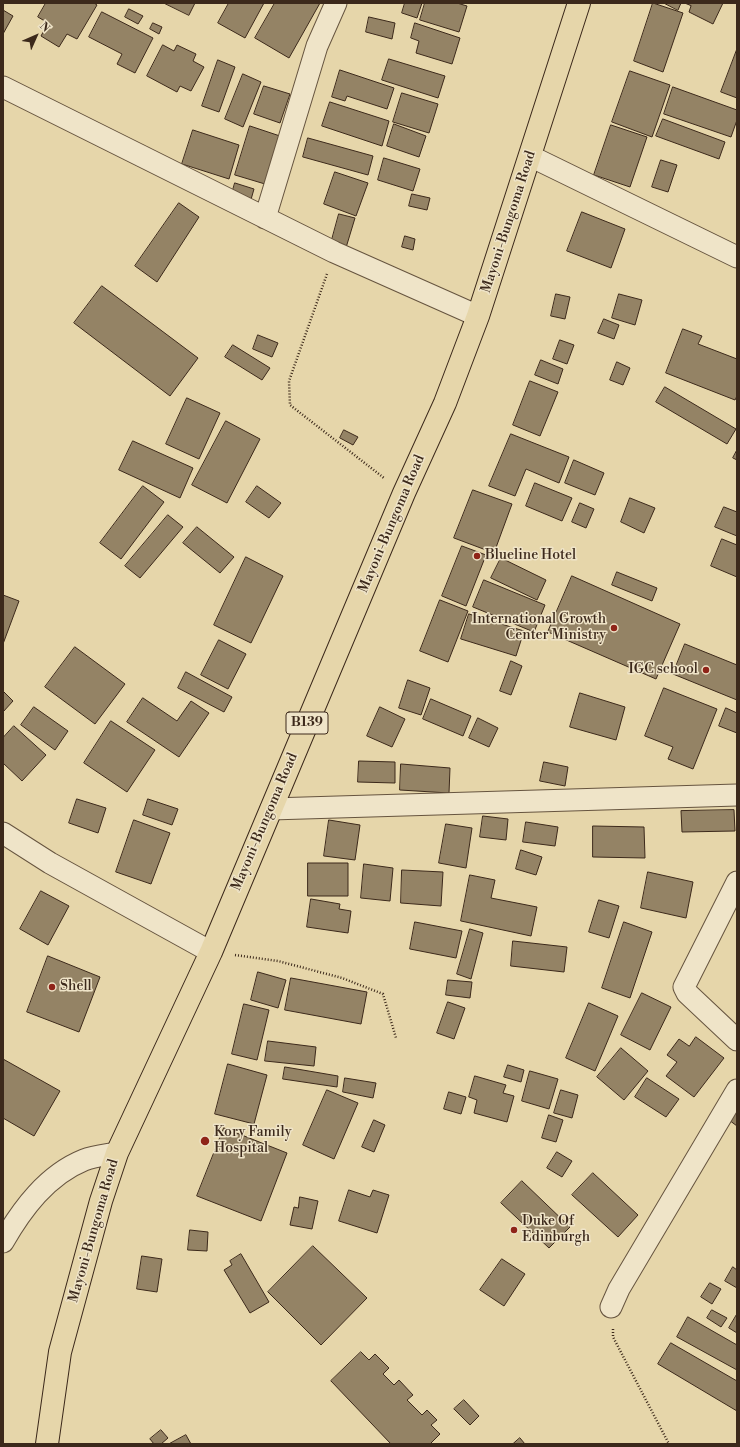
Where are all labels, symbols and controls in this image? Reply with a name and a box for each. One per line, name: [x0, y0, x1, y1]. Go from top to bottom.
north arrow: [16, 16, 56, 56]
text: N: [36, 19, 53, 36]
street label: Mayoni-Bungoma Road: [478, 149, 540, 295]
street label: Mayoni-Bungoma Road: [355, 453, 429, 595]
place label: Blueline Hotel: [485, 548, 576, 564]
marker: Blueline Hotel: [472, 551, 482, 561]
place label: International Growth Center Ministry: [472, 612, 606, 644]
marker: International Growth Center Ministry: [609, 623, 619, 633]
place label: IGC school: [629, 662, 698, 678]
marker: IGC school: [701, 665, 711, 675]
road number: B139: [286, 712, 328, 734]
street label: Mayoni-Bungoma Road: [228, 751, 302, 893]
place label: Shell: [60, 979, 92, 995]
marker: Shell: [47, 982, 57, 992]
place label: Kory Family Hospital: [214, 1125, 291, 1158]
marker: Kory Family Hospital: [199, 1135, 211, 1147]
street label: Mayoni-Bungoma Road: [65, 1157, 123, 1305]
place label: Duke Of Edinburgh: [522, 1214, 590, 1246]
marker: Duke Of Edinburgh: [509, 1225, 519, 1235]

